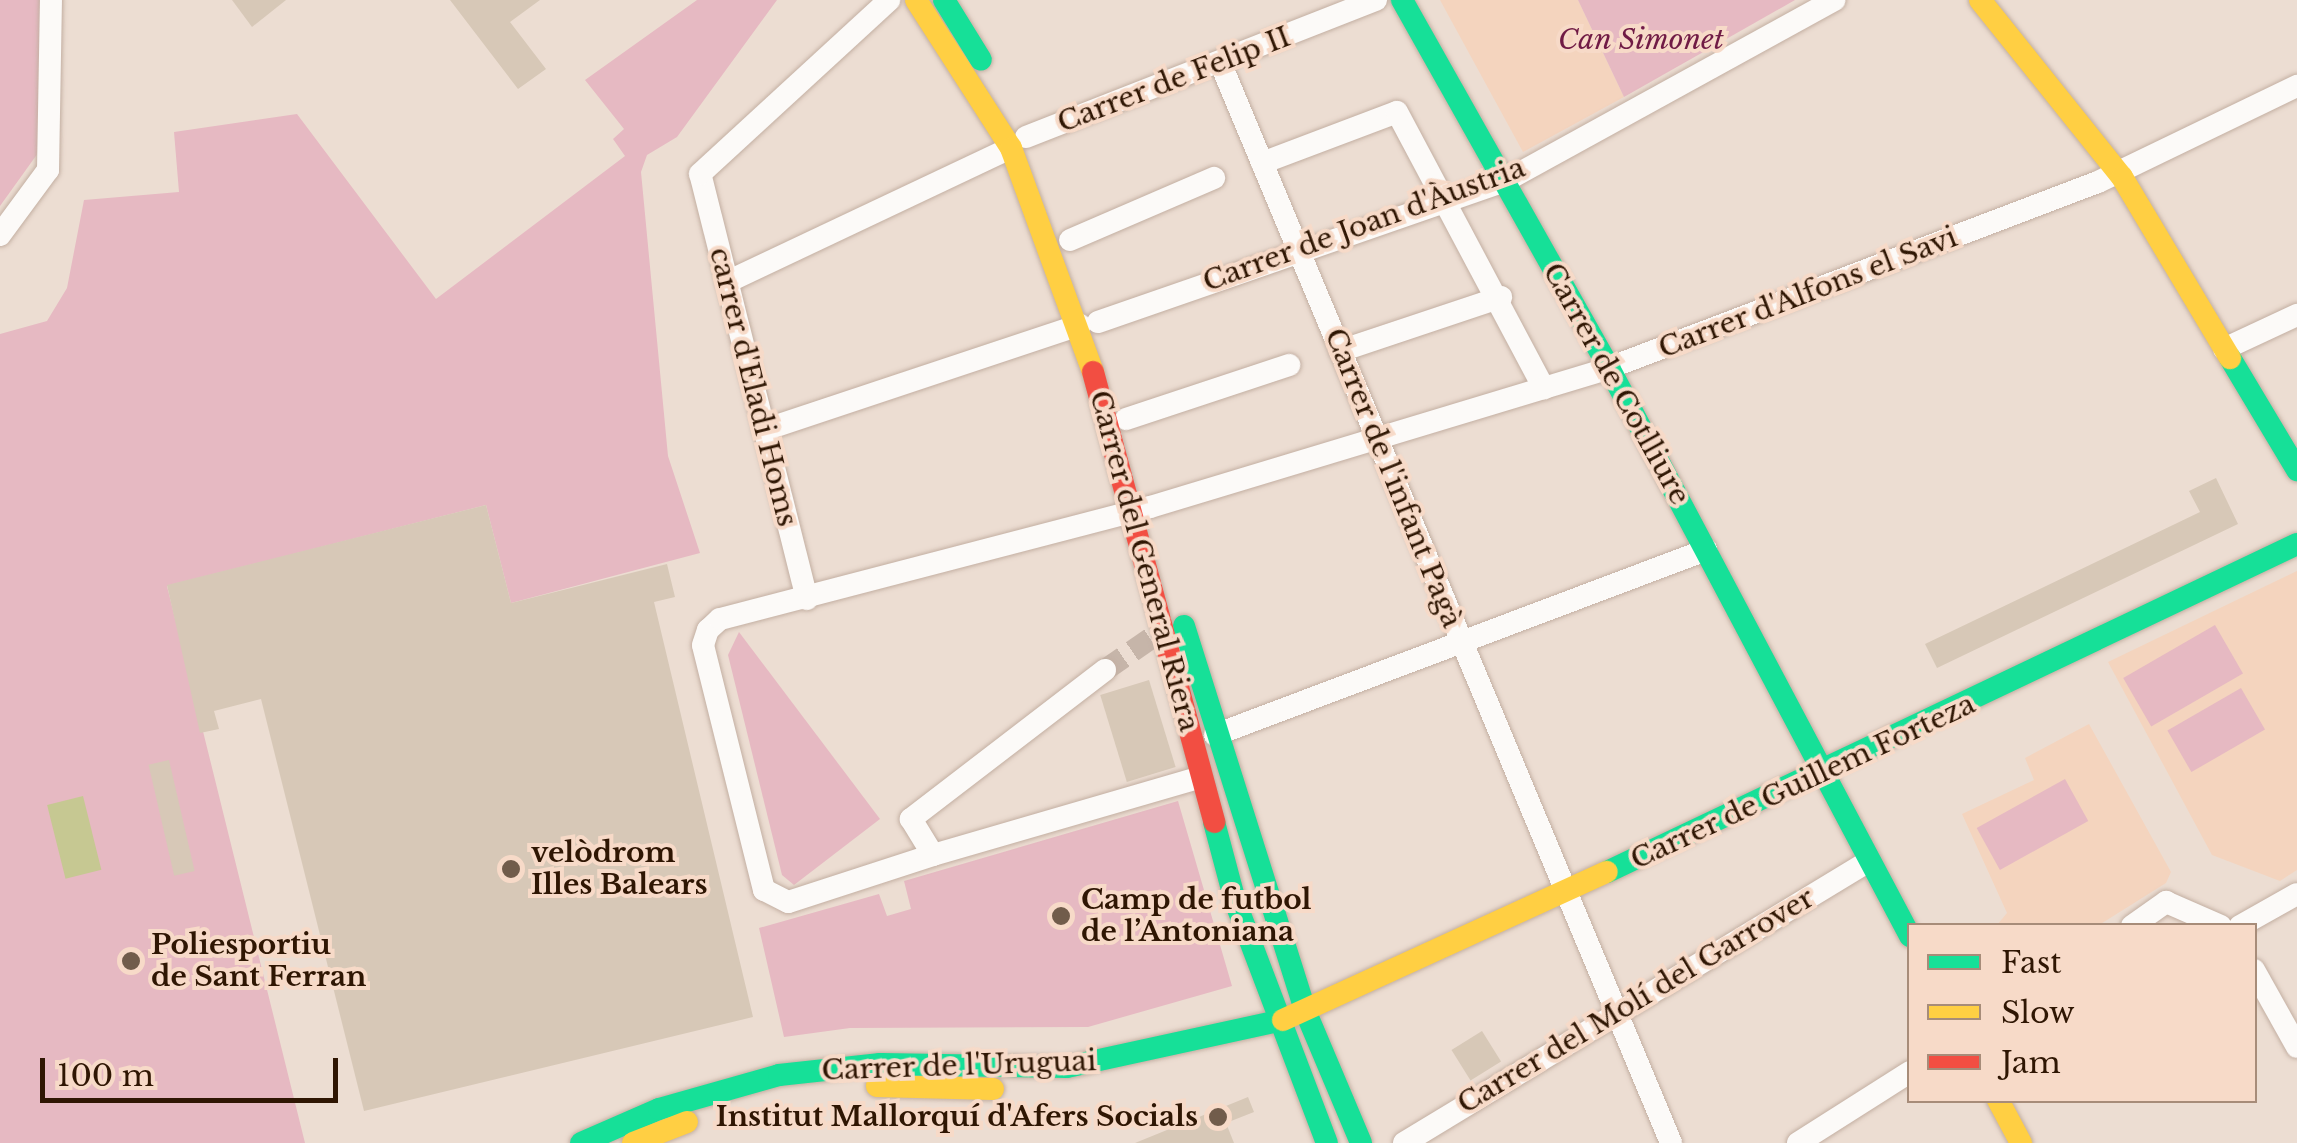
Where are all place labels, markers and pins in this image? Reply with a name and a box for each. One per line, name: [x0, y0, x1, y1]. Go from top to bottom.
place label: velòdrom Illes Balears: [531, 836, 708, 902]
marker: velòdrom Illes Balears: [500, 858, 522, 880]
place label: Camp de futbol de l’Antoniana: [1081, 883, 1312, 949]
marker: Camp de futbol de l’Antoniana: [1050, 905, 1072, 927]
place label: Poliesportiu de Sant Ferran: [151, 928, 366, 994]
marker: Poliesportiu de Sant Ferran: [120, 950, 142, 972]
place label: Institut Mallorquí d'Afers Socials: [716, 1100, 1198, 1134]
marker: Institut Mallorquí d'Afers Socials: [1207, 1106, 1229, 1128]

